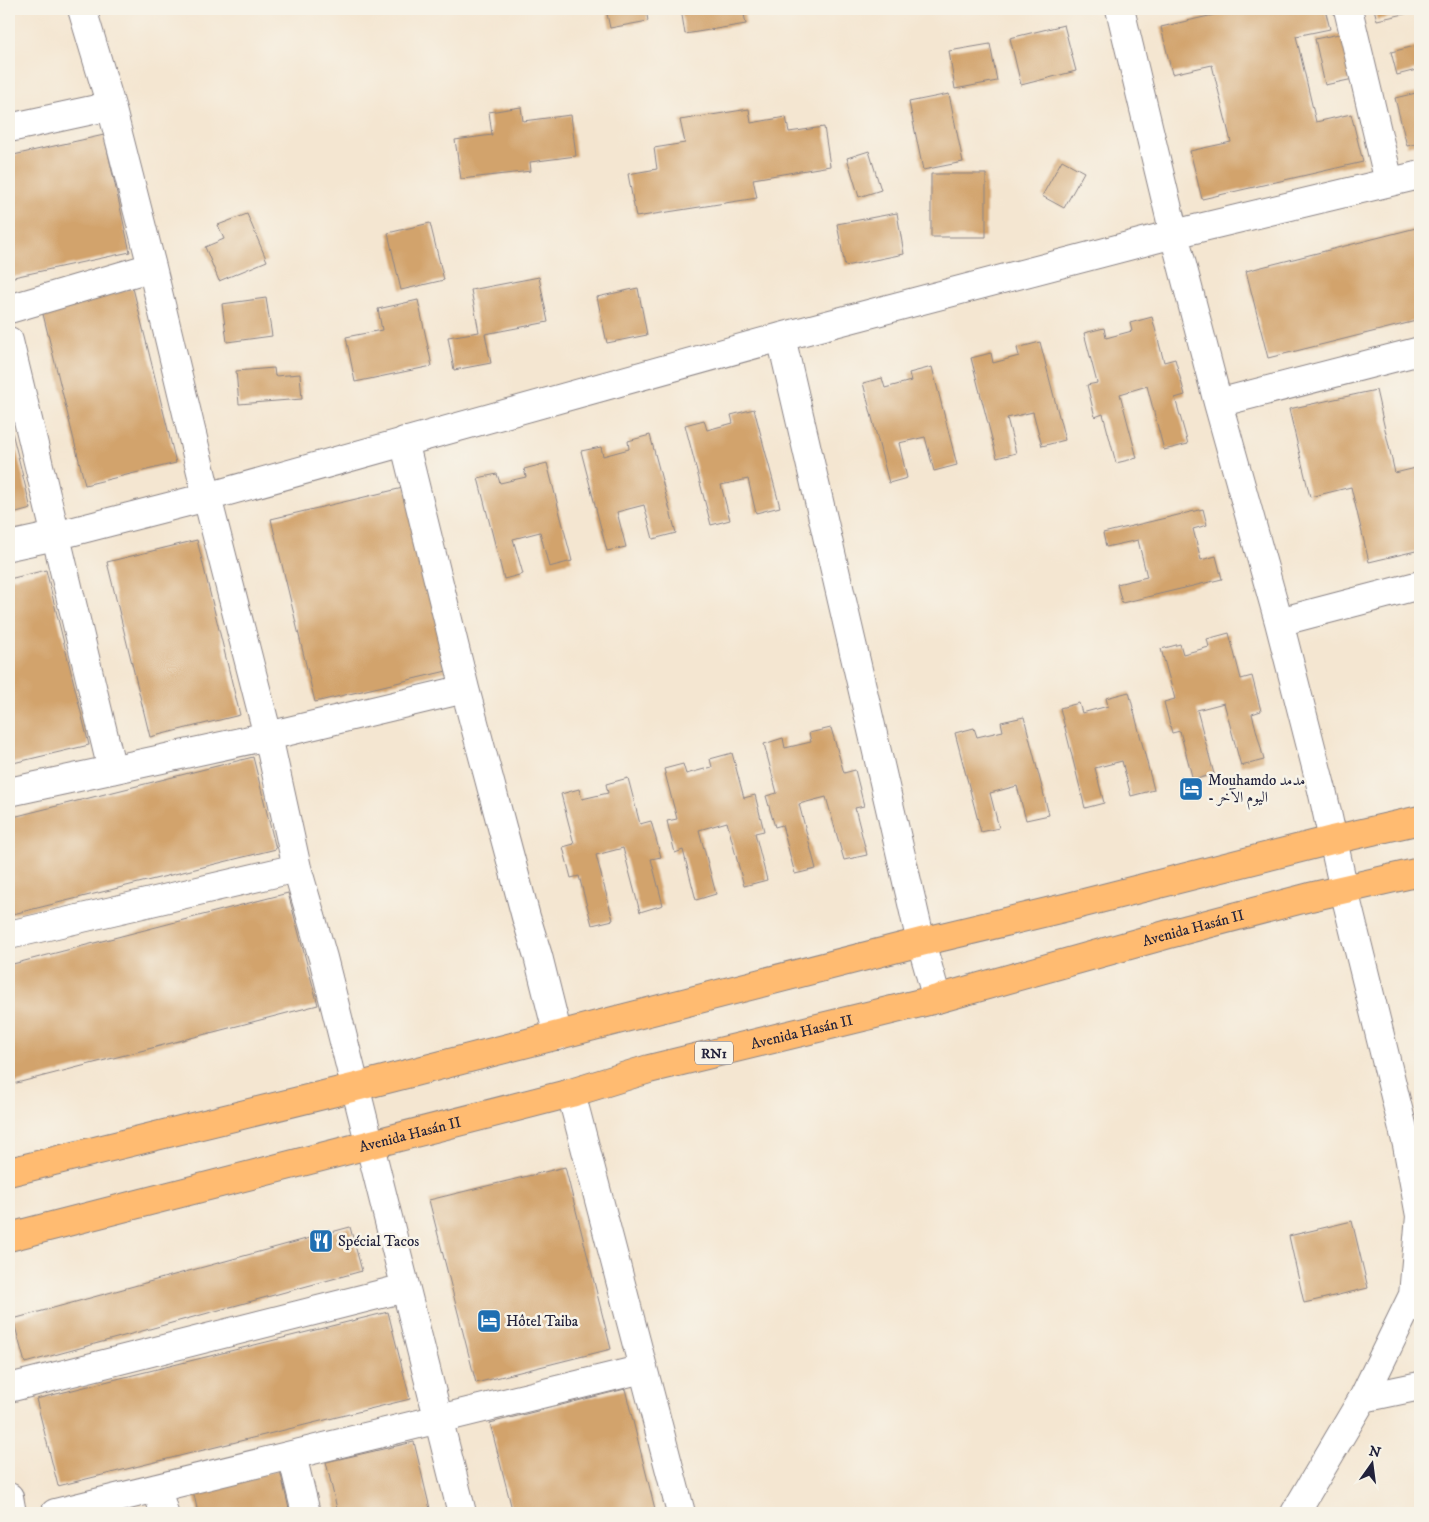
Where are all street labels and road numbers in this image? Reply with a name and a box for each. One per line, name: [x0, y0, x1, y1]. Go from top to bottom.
street label: Avenida Hasán II: [1140, 906, 1246, 951]
street label: Avenida Hasán II: [749, 1011, 855, 1054]
road number: RN1: [695, 1042, 733, 1064]
street label: Avenida Hasán II: [357, 1113, 463, 1157]

